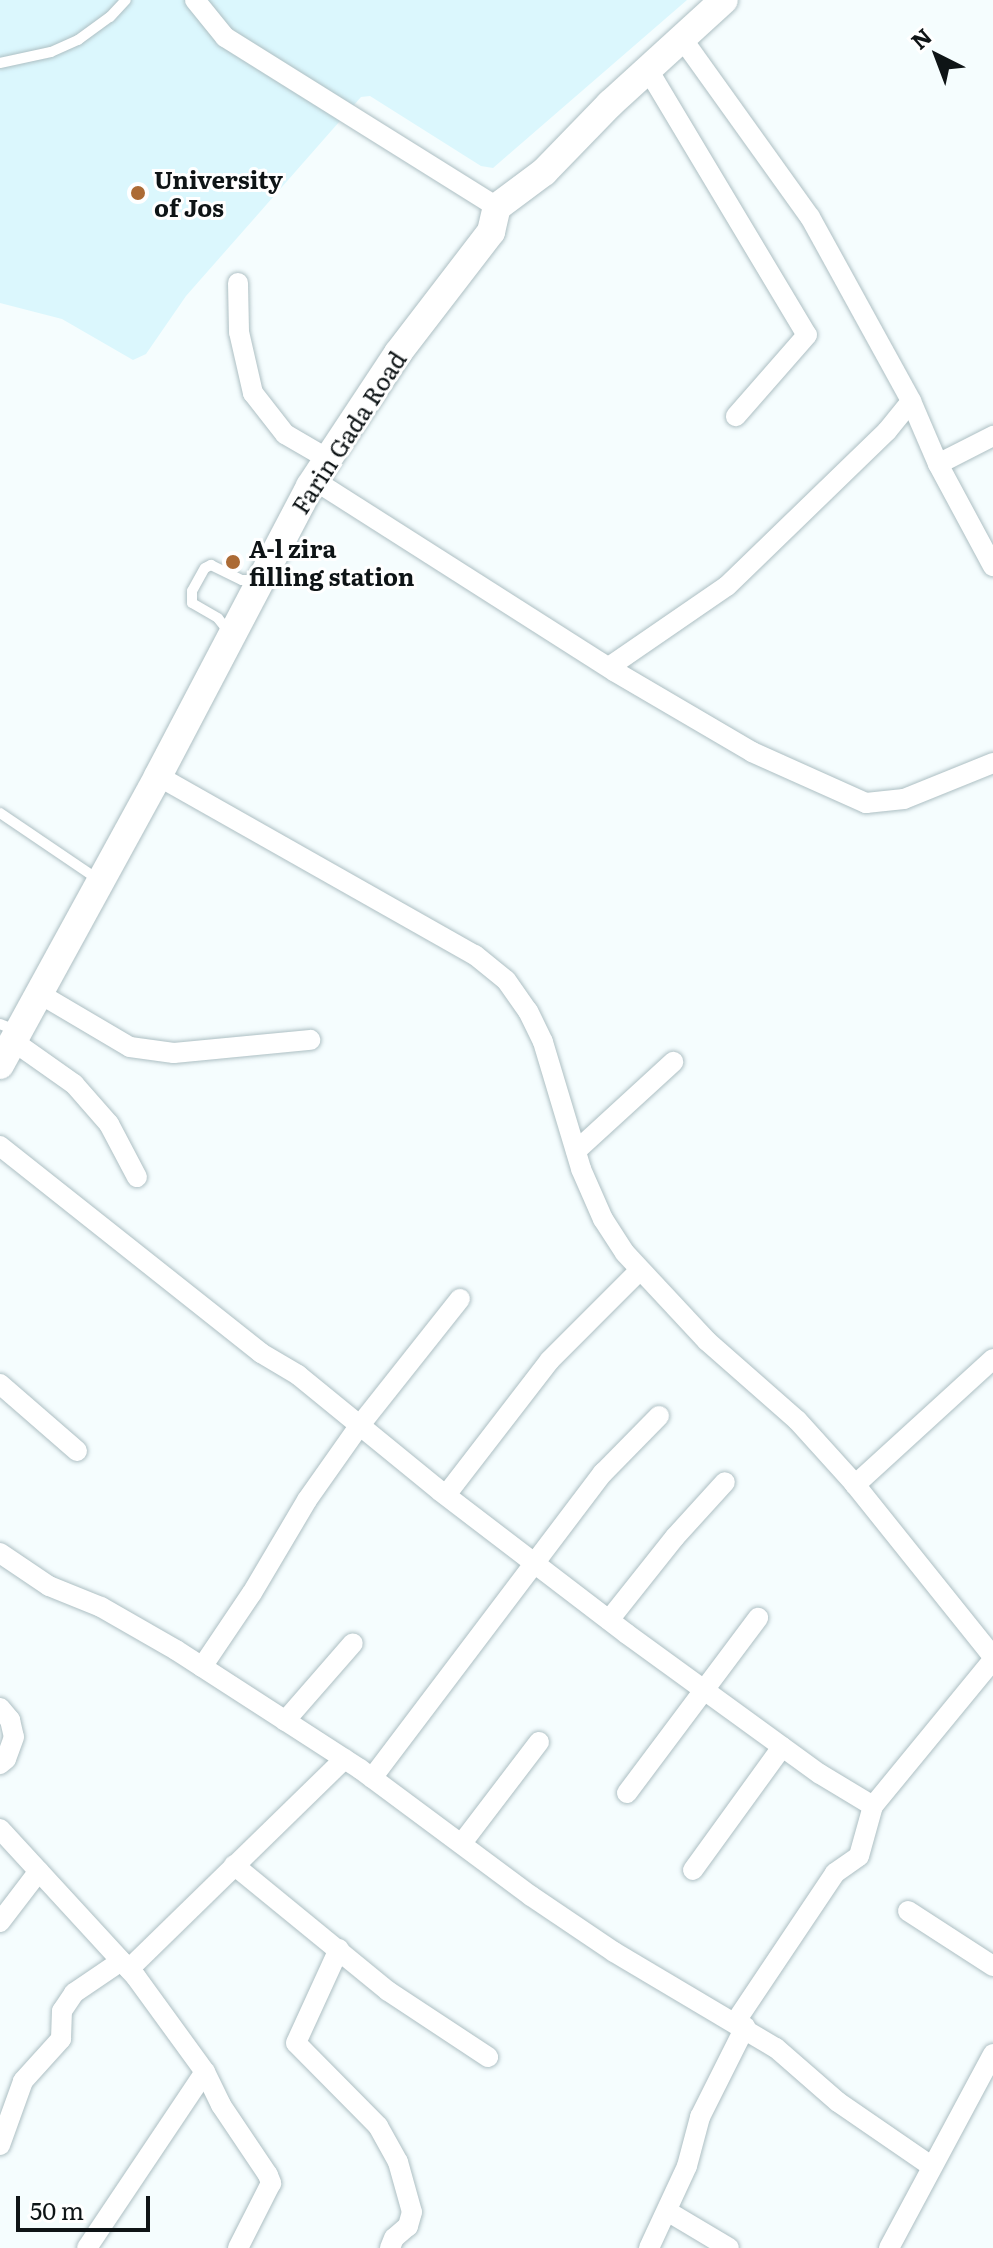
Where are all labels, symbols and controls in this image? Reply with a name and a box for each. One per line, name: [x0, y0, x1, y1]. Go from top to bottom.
north arrow: [897, 16, 977, 96]
text: N: [903, 19, 939, 56]
place label: University of Jos: [154, 165, 283, 221]
marker: University of Jos: [129, 184, 147, 202]
street label: Farin Gada Road: [285, 345, 411, 519]
place label: A-l zira filling station: [249, 534, 414, 590]
marker: A-l zira filling station: [224, 553, 242, 571]
scale bar: [20, 2180, 154, 2230]
text: 50 m: [30, 2192, 84, 2227]

